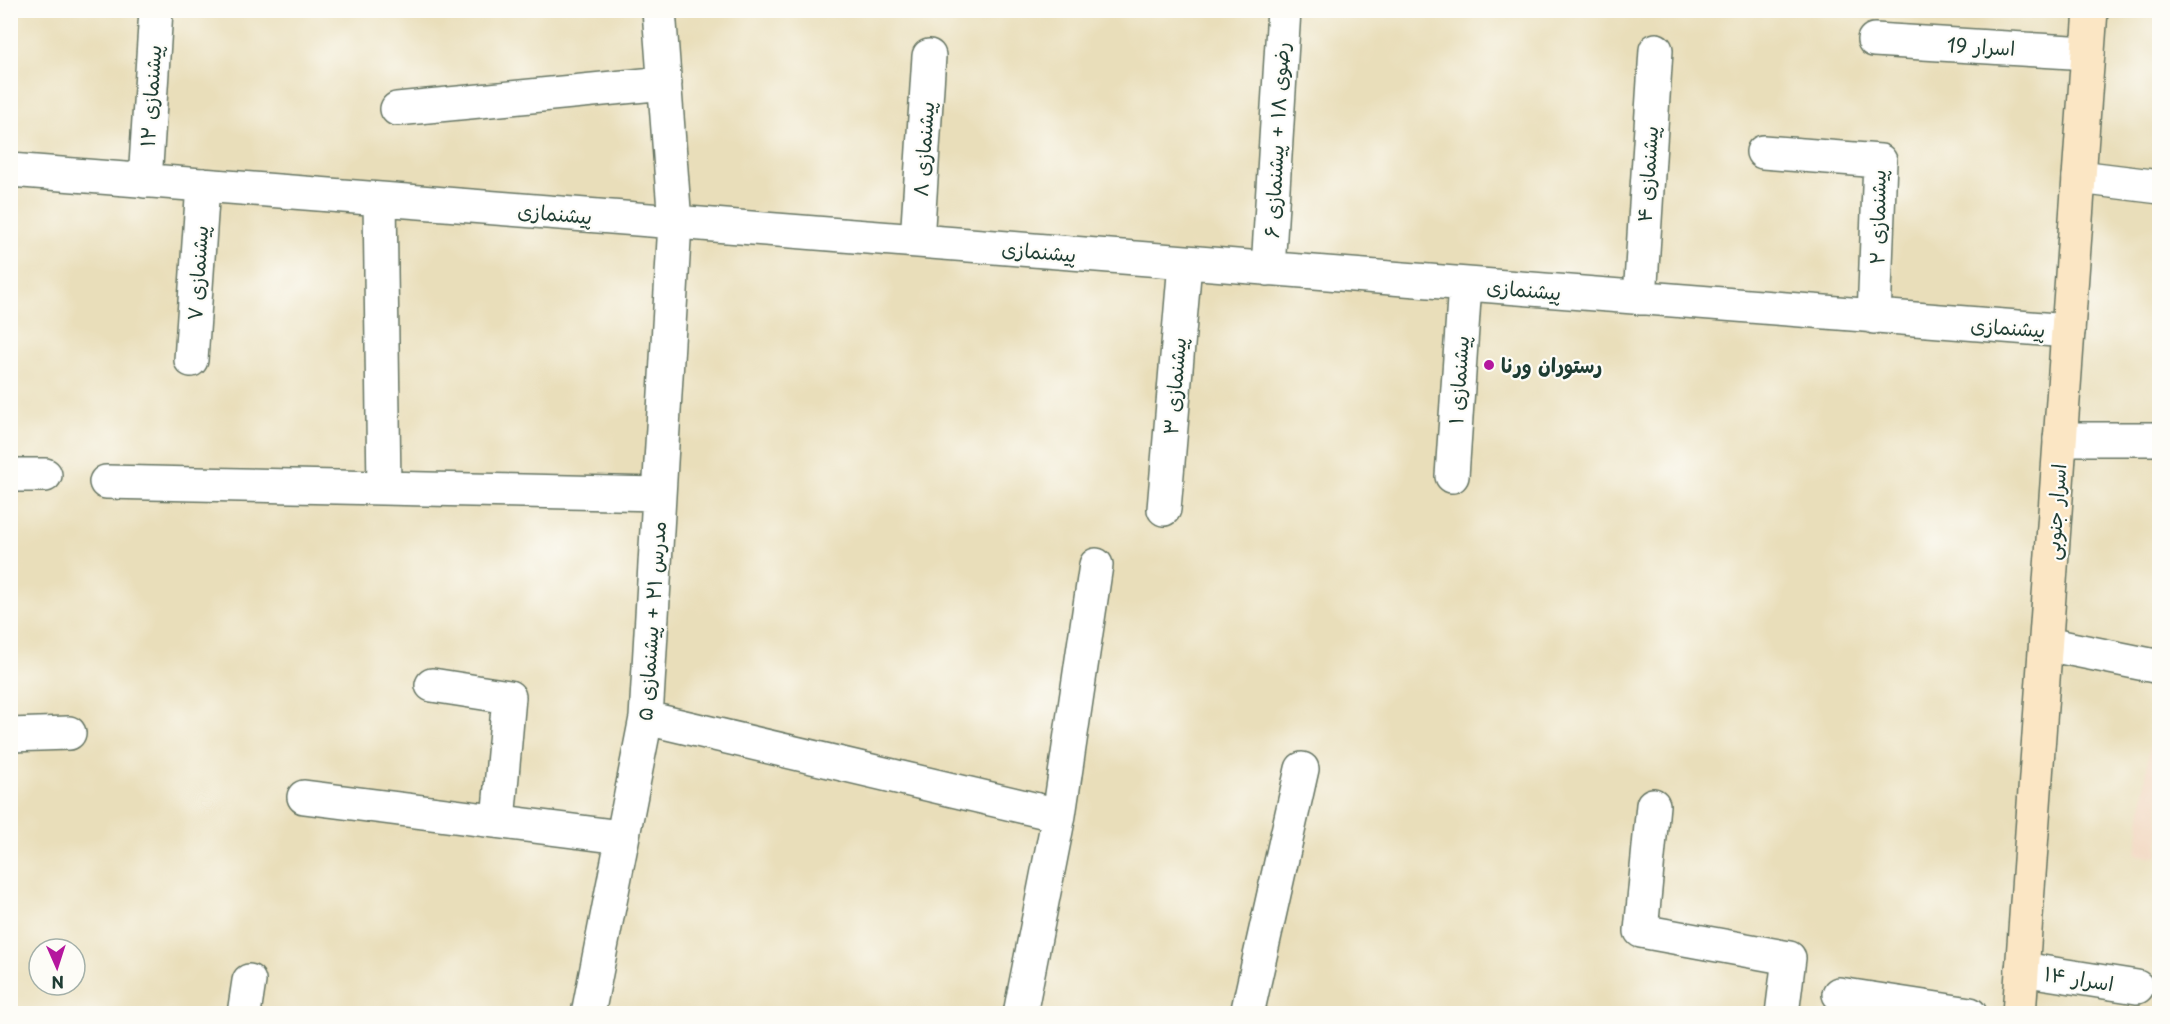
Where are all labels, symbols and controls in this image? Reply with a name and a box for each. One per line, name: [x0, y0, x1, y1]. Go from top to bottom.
street label: اسرار 19: [1946, 29, 2016, 63]
street label: رضوی ۱۸ + پیشنمازی ۶: [1256, 41, 1296, 239]
street label: پیشنمازی ۱۲: [131, 44, 169, 148]
street label: پیشنمازی ۸: [905, 100, 941, 198]
street label: پیشنمازی ۴: [1629, 125, 1665, 223]
street label: پیشنمازی ۲: [1861, 169, 1893, 265]
street label: پیشنمازی: [516, 195, 594, 231]
street label: پیشنمازی ۷: [179, 224, 215, 322]
street label: پیشنمازی: [1000, 233, 1078, 269]
street label: پیشنمازی: [1485, 271, 1563, 307]
street label: پیشنمازی: [1970, 309, 2046, 345]
street label: پیشنمازی ۱: [1440, 335, 1476, 425]
street label: پیشنمازی ۳: [1155, 336, 1193, 436]
place label: رستوران ورنا: [1501, 350, 1602, 380]
marker: رستوران ورنا: [1482, 358, 1496, 372]
street label: اسرار جنوبی: [2037, 463, 2073, 561]
street label: مدرس ۲۱ + پیشنمازی ۵: [629, 520, 673, 722]
north arrow: [27, 937, 87, 997]
street label: اسرار ۱۴: [2042, 958, 2116, 998]
text: N: [51, 971, 65, 995]

